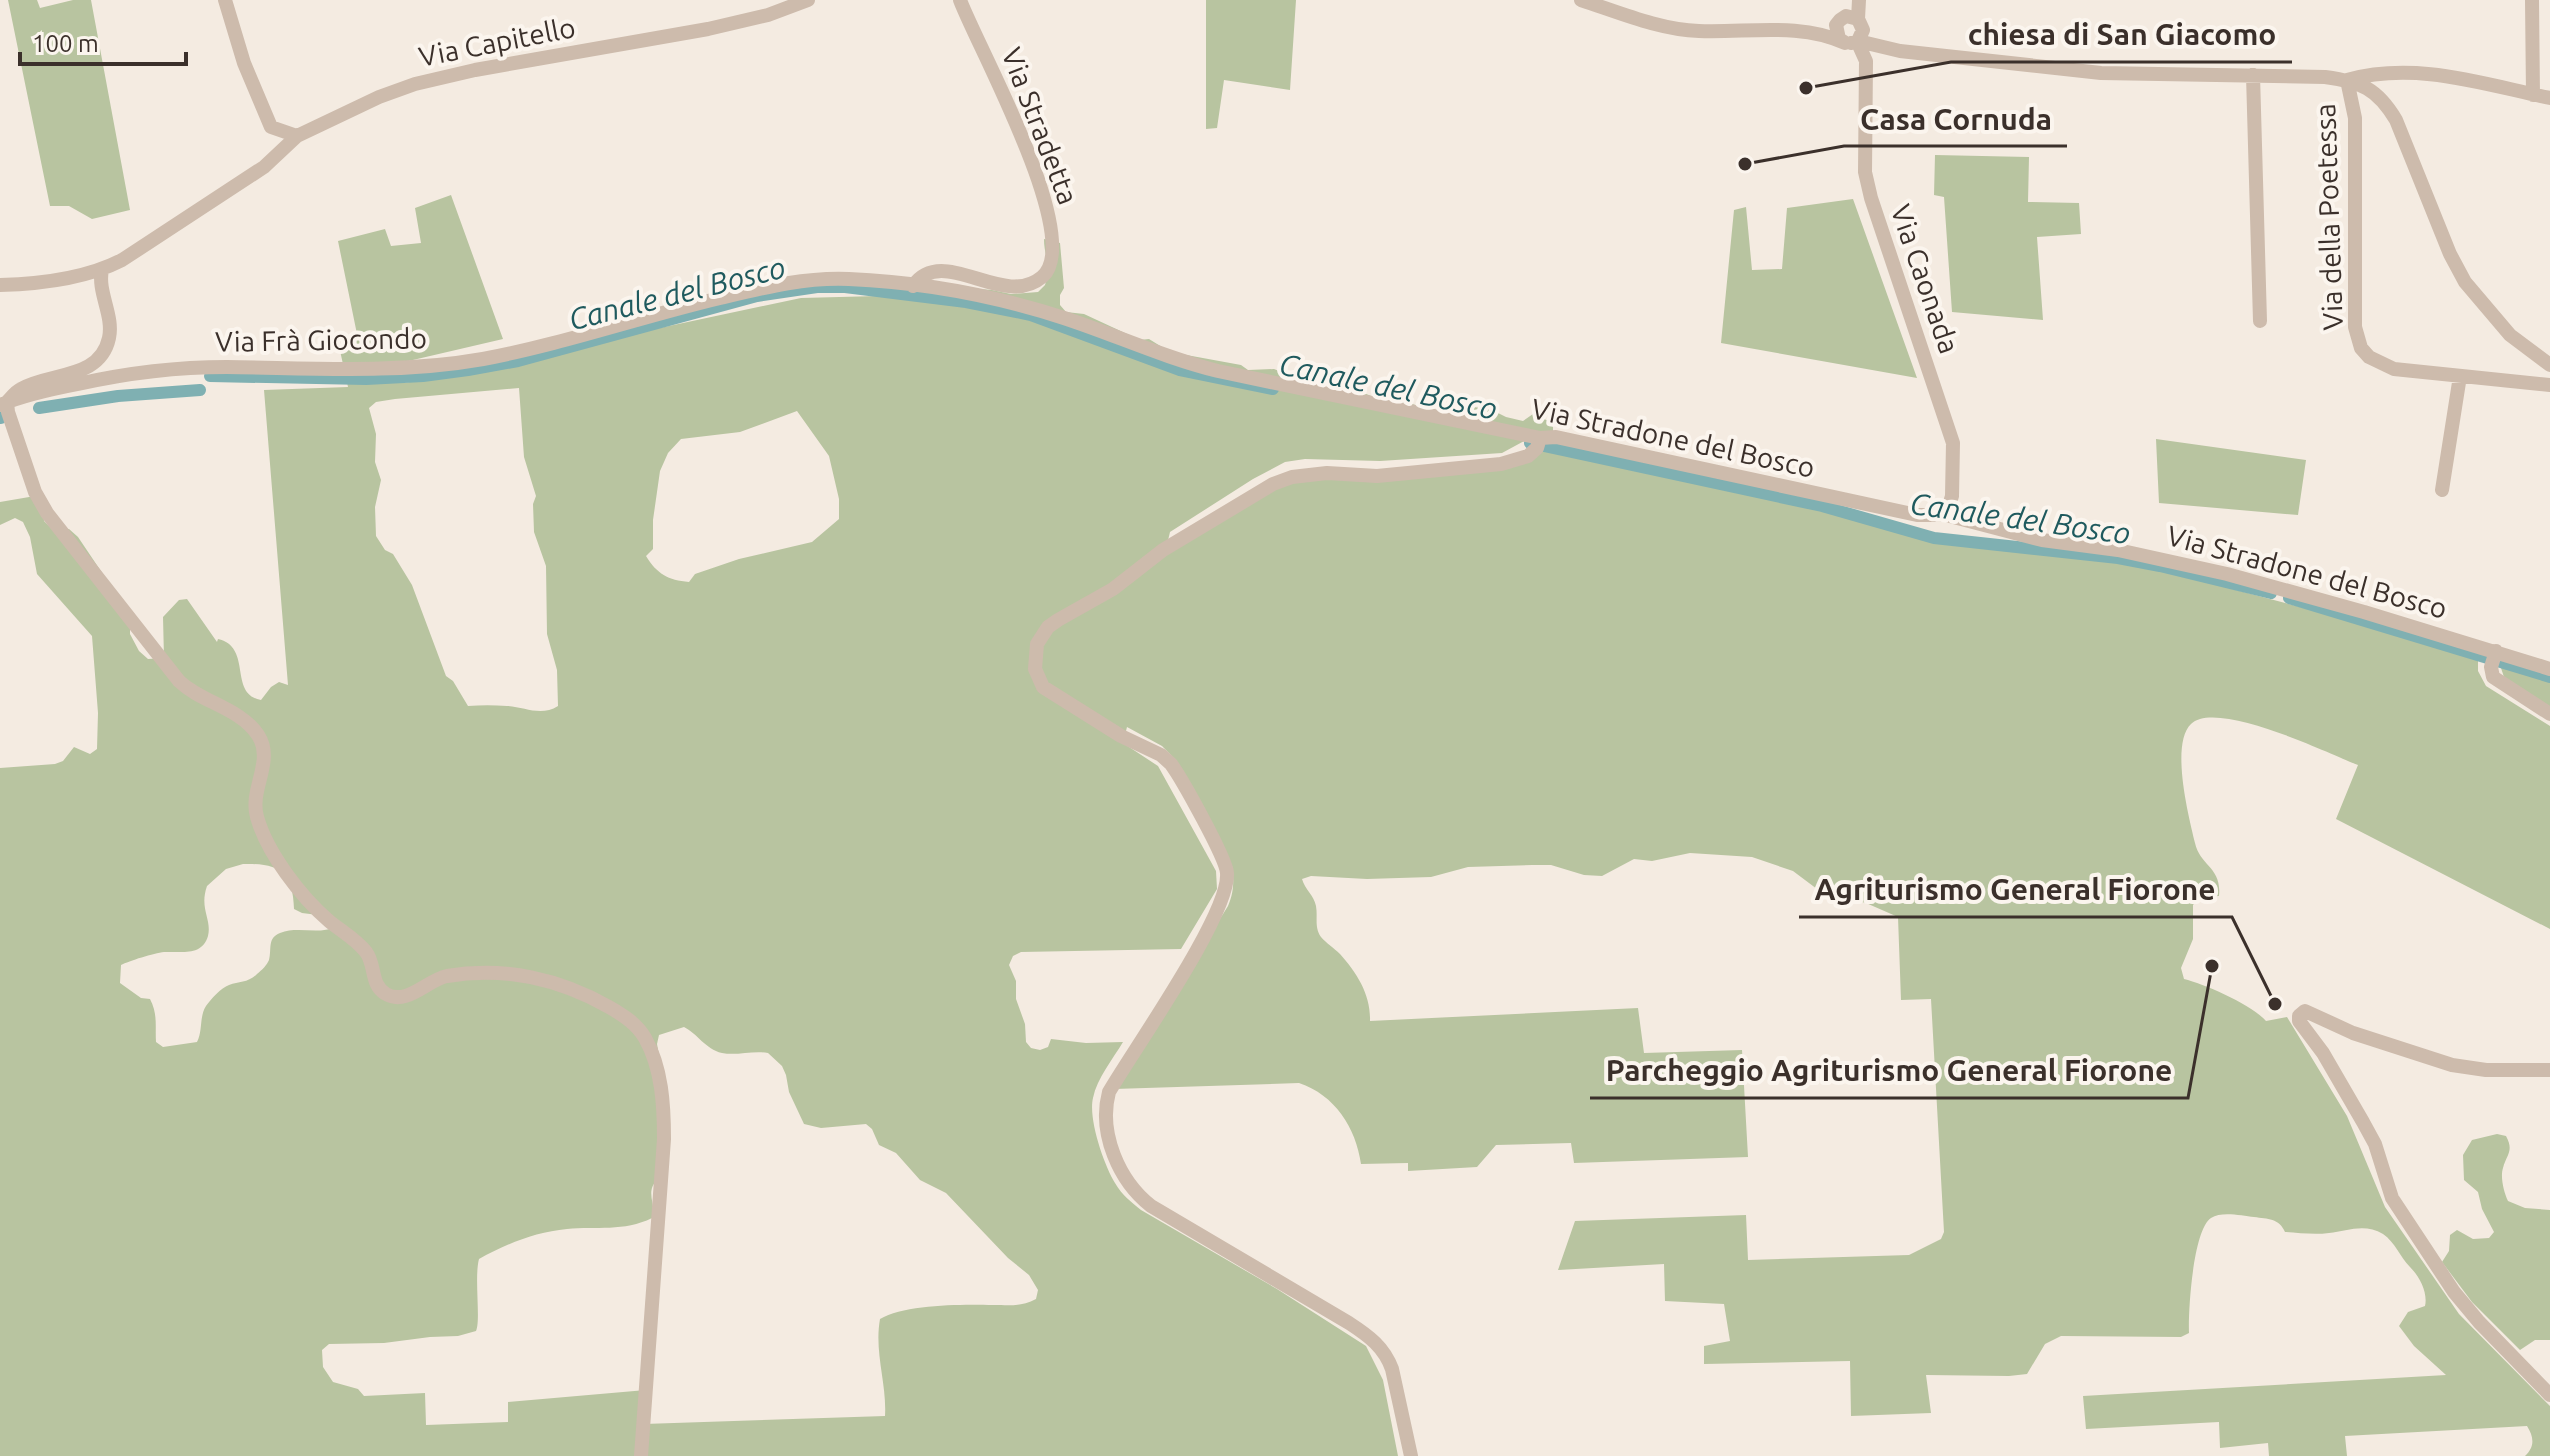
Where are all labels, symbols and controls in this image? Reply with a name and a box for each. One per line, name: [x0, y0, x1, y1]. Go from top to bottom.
callout: chiesa di San Giacomo: [1951, 8, 2292, 62]
street label: Via Capitello: [416, 11, 578, 72]
scale bar: [20, 16, 186, 66]
text: chiesa di San Giacomo: [1968, 17, 2276, 51]
text: 100 m: [32, 30, 99, 57]
street label: Via Stradetta: [996, 43, 1085, 208]
callout: Casa Cornuda: [1844, 92, 2067, 146]
text: Casa Cornuda: [1860, 102, 2052, 136]
street label: Via della Poetessa: [2309, 103, 2348, 331]
street label: Via Caonada: [1886, 200, 1965, 357]
water label: Canale del Bosco: [565, 250, 789, 336]
street label: Via Frà Giocondo: [215, 322, 427, 357]
water label: Canale del Bosco: [1276, 346, 1500, 426]
street label: Via Stradone del Bosco: [1529, 392, 1818, 483]
water label: Canale del Bosco: [1908, 486, 2132, 550]
street label: Via Stradone del Bosco: [2164, 519, 2451, 624]
callout: Agriturismo General Fiorone: [1799, 863, 2232, 917]
text: Agriturismo General Fiorone: [1814, 872, 2216, 906]
callout: Parcheggio Agriturismo General Fiorone: [1590, 1044, 2188, 1098]
text: Parcheggio Agriturismo General Fiorone: [1606, 1053, 2172, 1087]

